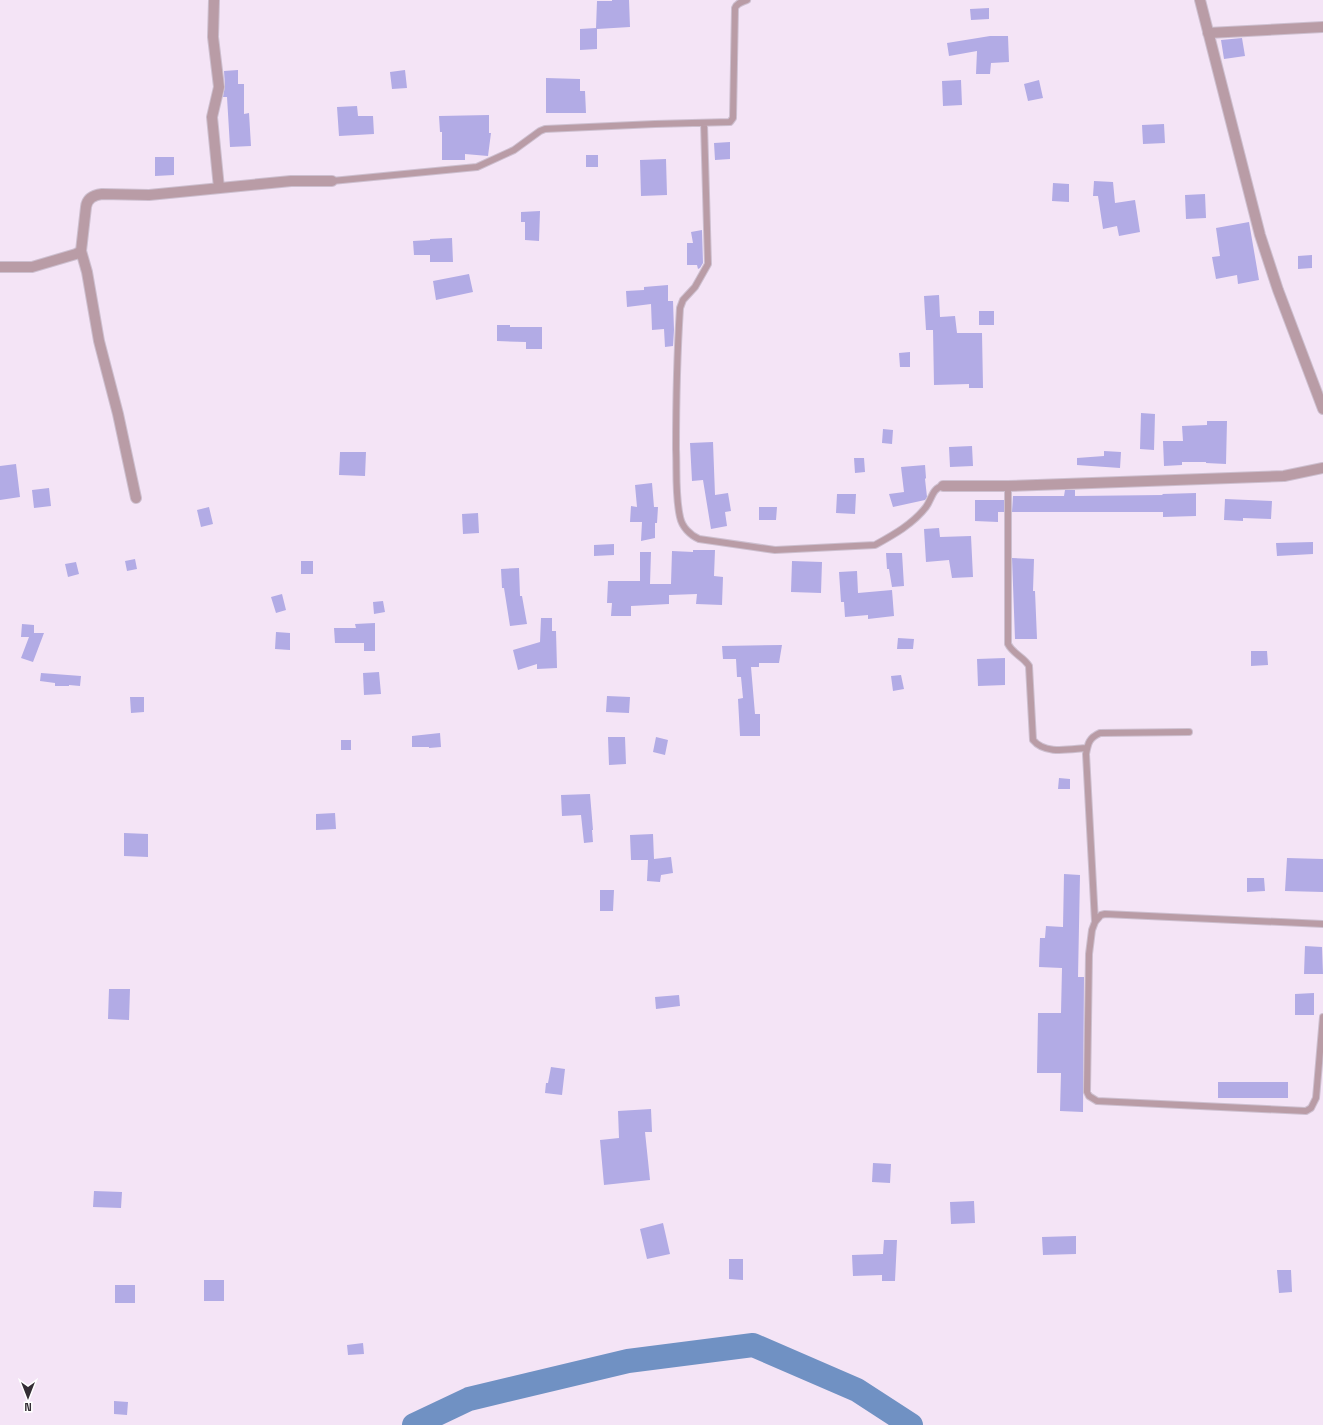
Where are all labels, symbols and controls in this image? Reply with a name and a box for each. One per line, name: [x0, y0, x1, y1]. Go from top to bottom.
north arrow: [8, 1377, 48, 1417]
text: N: [24, 1400, 32, 1414]

